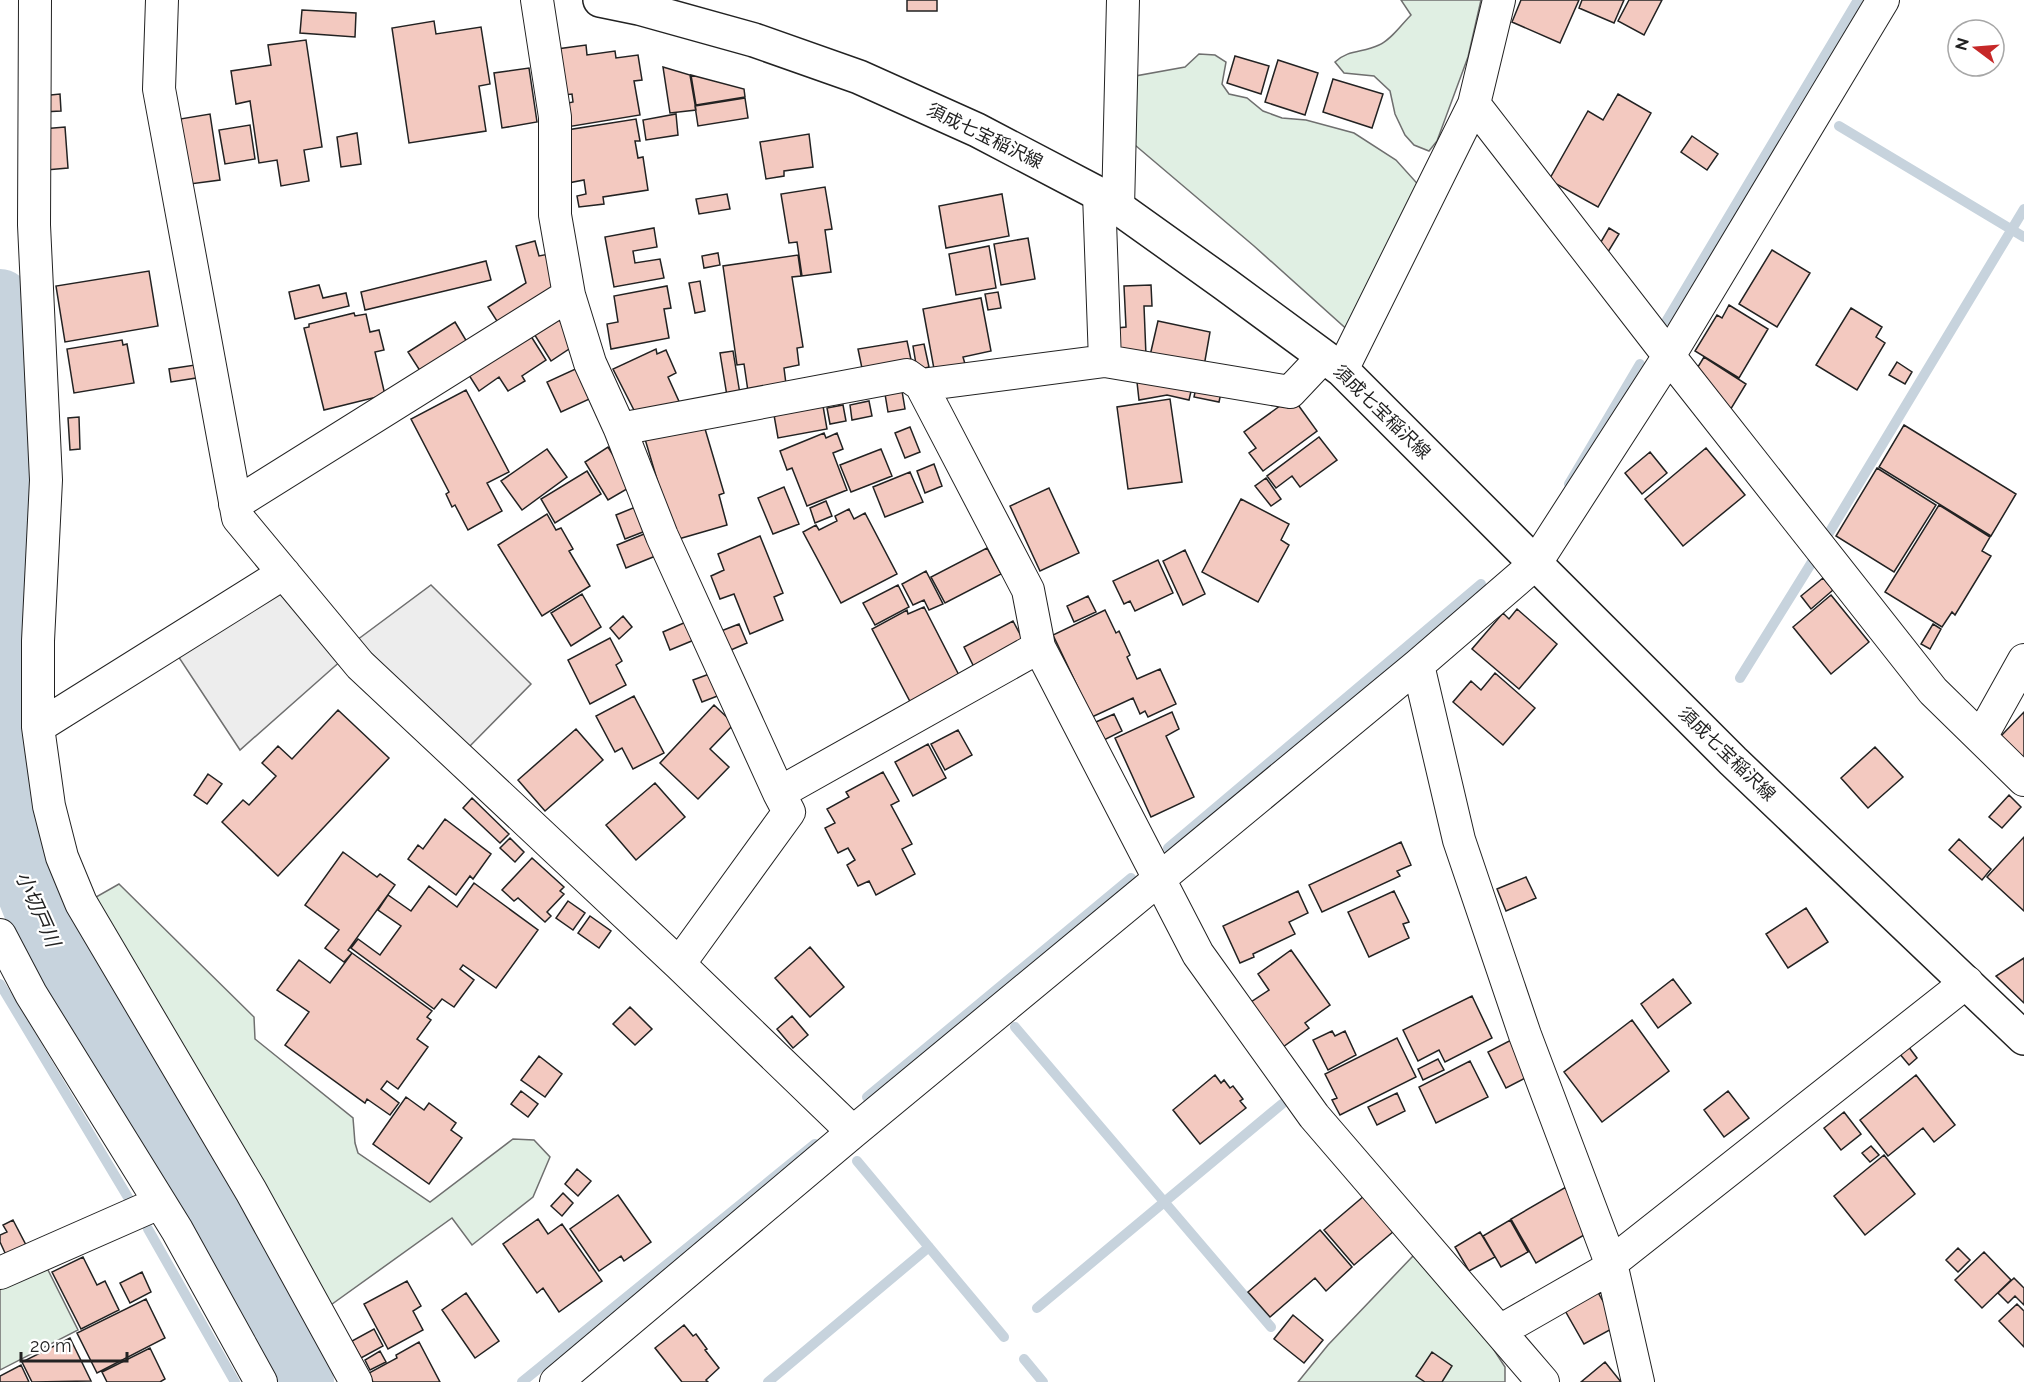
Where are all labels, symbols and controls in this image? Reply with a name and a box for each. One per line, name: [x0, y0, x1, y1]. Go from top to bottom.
north arrow: [1946, 18, 2006, 78]
text: N: [1951, 36, 1973, 52]
street label: 須成七宝稲沢線: [924, 98, 1046, 173]
street label: 須成七宝稲沢線: [1330, 360, 1435, 463]
street label: 須成七宝稲沢線: [1675, 702, 1780, 805]
water label: 小切戸川: [11, 868, 66, 952]
scale bar: [21, 1325, 128, 1363]
text: 20 m: [30, 1335, 72, 1356]

